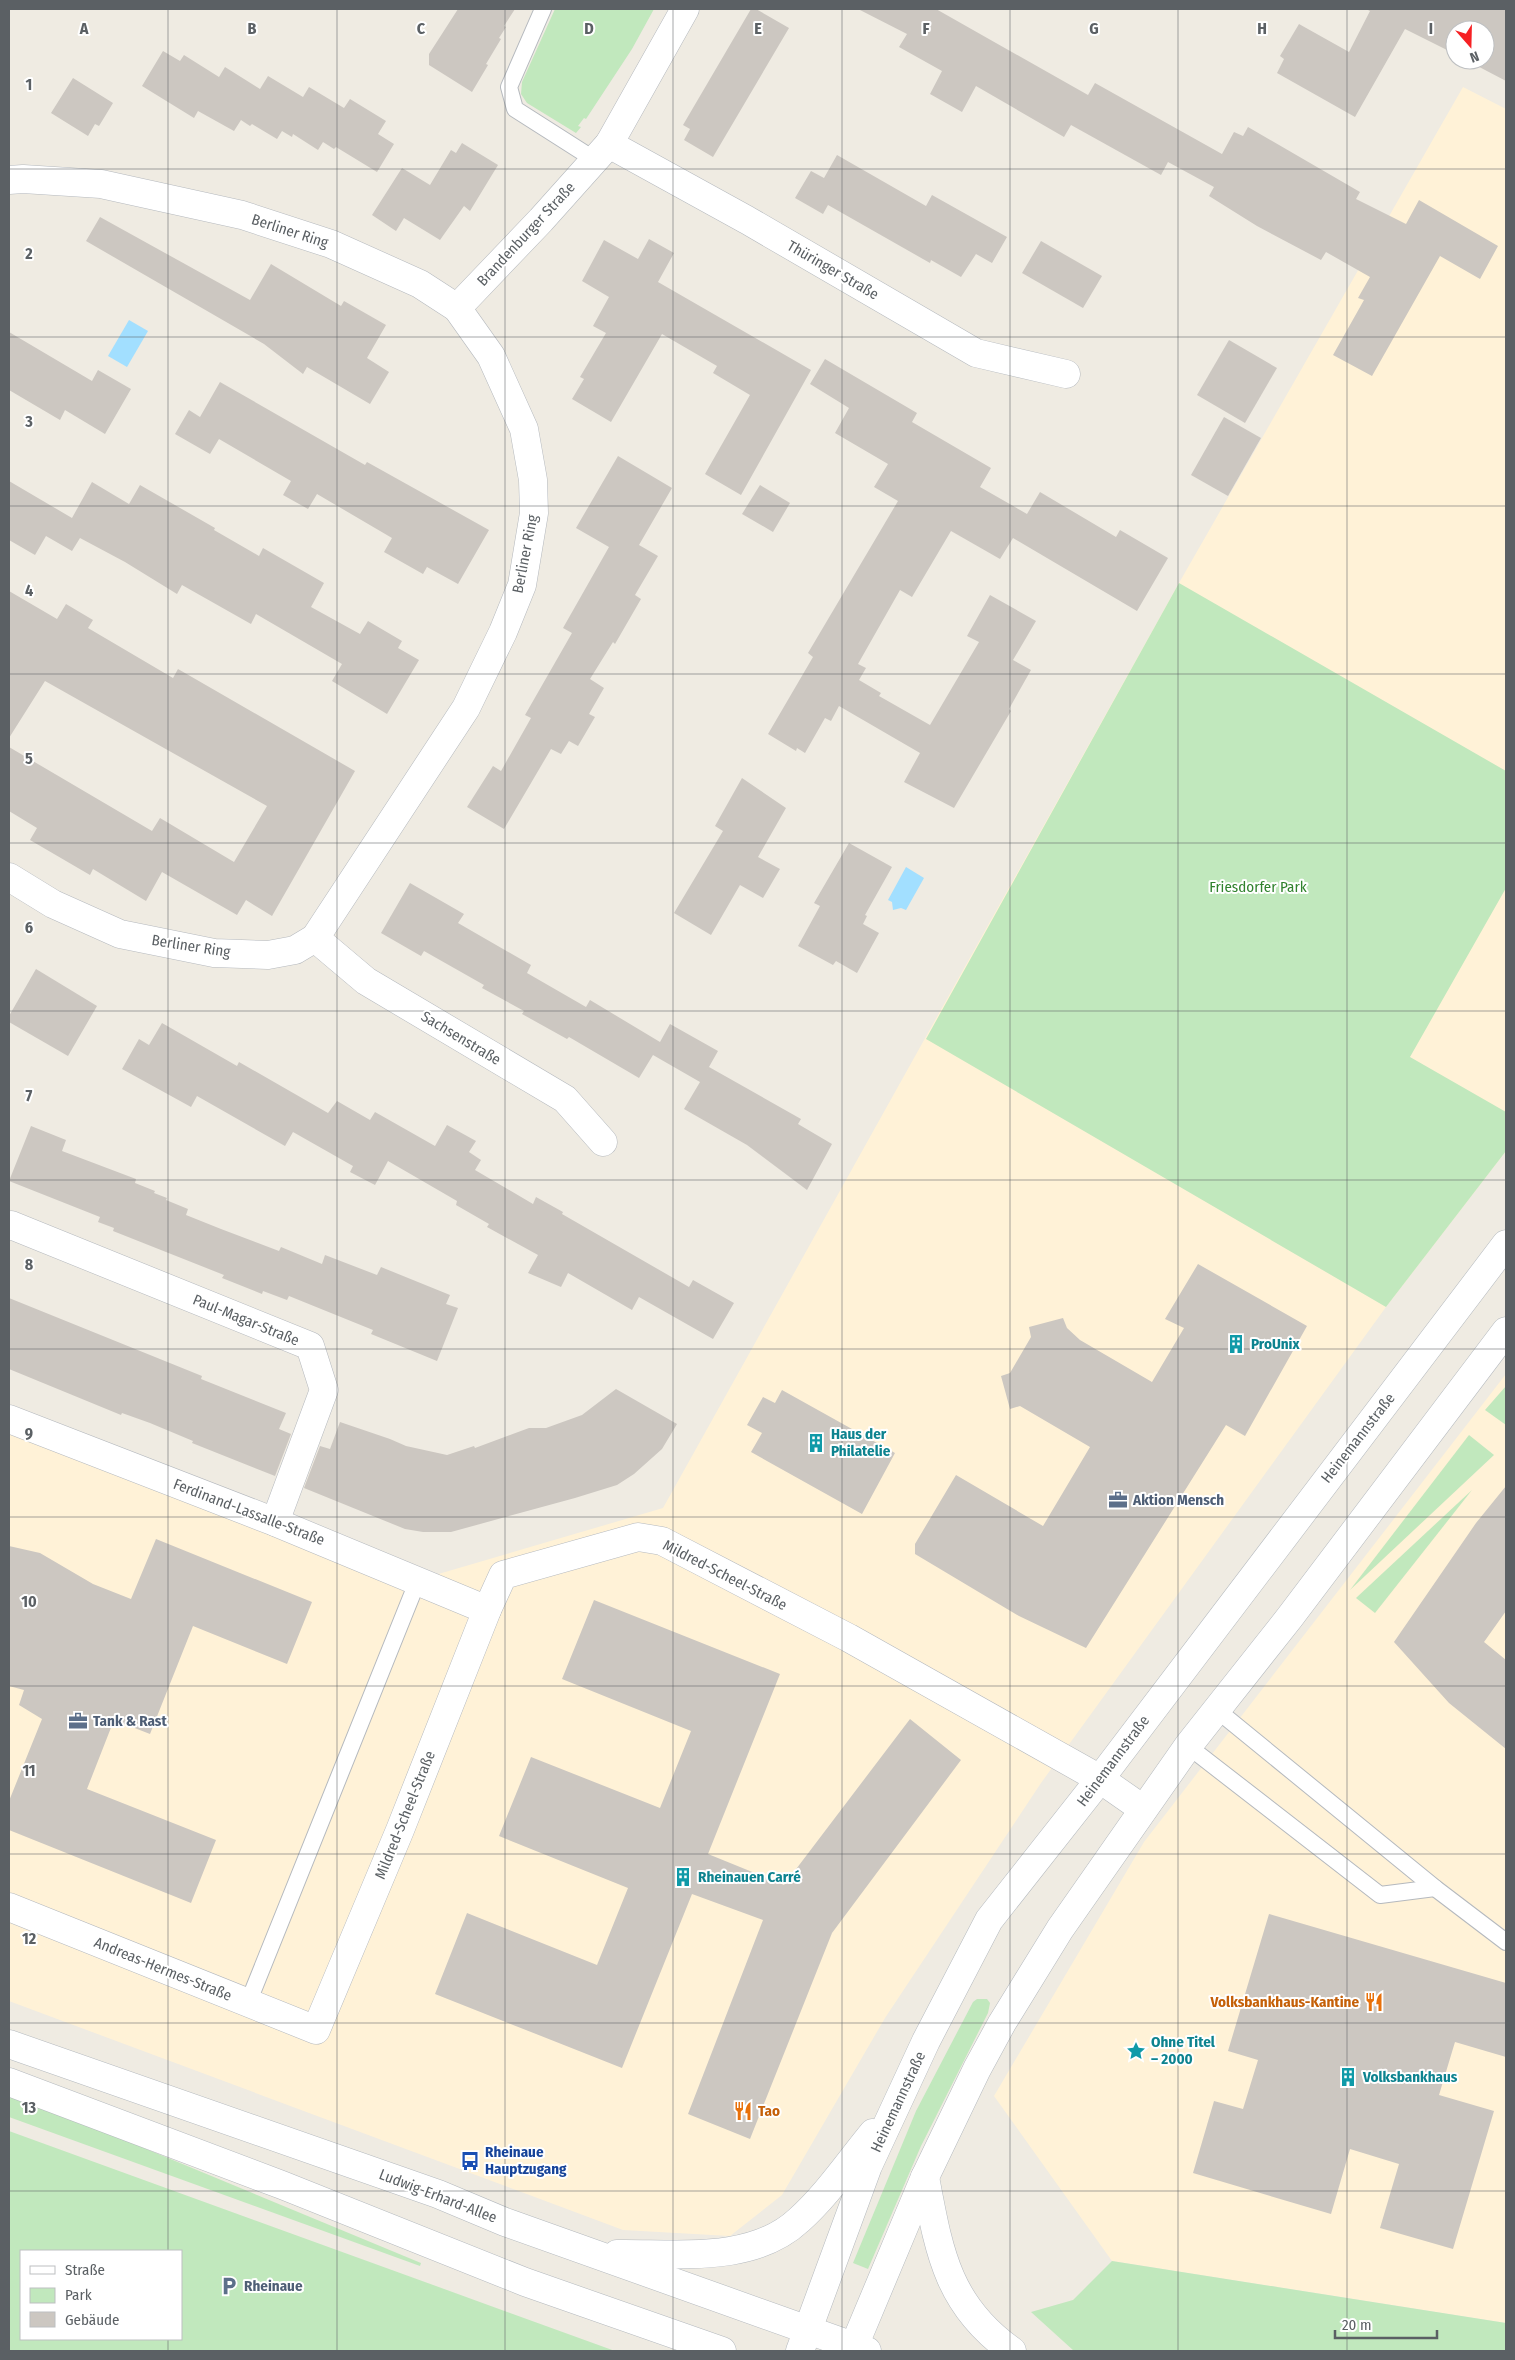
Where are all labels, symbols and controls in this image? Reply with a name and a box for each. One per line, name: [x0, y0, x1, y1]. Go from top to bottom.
text: A: [79, 19, 89, 38]
text: B: [248, 19, 257, 38]
text: C: [417, 19, 426, 38]
text: D: [584, 19, 594, 38]
text: E: [754, 19, 762, 38]
text: F: [922, 19, 930, 38]
text: G: [1089, 19, 1099, 38]
text: H: [1257, 19, 1267, 38]
text: I: [1429, 19, 1433, 38]
north arrow: [1445, 20, 1495, 70]
text: N: [1467, 47, 1481, 66]
text: 1: [26, 75, 32, 94]
street label: Brandenburger Straße: [473, 178, 579, 290]
street label: Berliner Ring: [249, 210, 331, 252]
street label: Thüringer Straße: [784, 237, 882, 303]
text: 2: [24, 244, 33, 263]
text: 3: [24, 412, 33, 431]
street label: Berliner Ring: [509, 513, 541, 595]
text: 4: [25, 581, 33, 600]
text: 5: [25, 749, 33, 768]
park label: Friesdorfer Park: [1209, 878, 1307, 896]
text: 6: [25, 918, 33, 937]
street label: Berliner Ring: [150, 931, 232, 961]
street label: Sachsenstraße: [418, 1007, 504, 1069]
text: 7: [26, 1086, 33, 1105]
text: 8: [25, 1255, 34, 1274]
street label: Paul-Magar-Straße: [190, 1290, 302, 1350]
building icon: ProUnix: [1225, 1333, 1247, 1355]
place label: ProUnix: [1251, 1335, 1300, 1353]
street label: Heinemannstraße: [1317, 1389, 1399, 1487]
text: 9: [25, 1424, 33, 1443]
place label: Haus der Philatelie: [831, 1425, 891, 1460]
building icon: Haus der Philatelie: [805, 1432, 827, 1454]
street label: Ferdinand-Lassalle-Straße: [171, 1475, 327, 1549]
office icon: Aktion Mensch: [1107, 1489, 1129, 1511]
place label: Aktion Mensch: [1132, 1491, 1224, 1509]
street label: Mildred-Scheel-Straße: [660, 1536, 790, 1614]
text: 10: [21, 1592, 37, 1611]
office icon: Tank & Rast: [67, 1710, 89, 1732]
place label: Tank & Rast: [93, 1712, 167, 1730]
street label: Heinemannstraße: [1073, 1712, 1153, 1810]
street label: Mildred-Scheel-Straße: [371, 1748, 439, 1882]
text: 11: [22, 1761, 36, 1780]
building icon: Rheinauen Carré: [672, 1866, 694, 1888]
place label: Rheinauen Carré: [698, 1868, 801, 1886]
text: 12: [22, 1929, 37, 1948]
street label: Andreas-Hermes-Straße: [92, 1933, 234, 2005]
restaurant icon: Volksbankhaus-Kantine: [1363, 1991, 1385, 2013]
place label: Volksbankhaus-Kantine: [1210, 1993, 1359, 2011]
place label: Ohne Titel – 2000: [1151, 2033, 1216, 2068]
place icon: Ohne Titel – 2000: [1125, 2040, 1147, 2062]
street label: Heinemannstraße: [867, 2049, 929, 2155]
building icon: Volksbankhaus: [1337, 2066, 1359, 2088]
place label: Volksbankhaus: [1362, 2068, 1458, 2086]
text: 13: [22, 2098, 37, 2117]
restaurant icon: Tao: [732, 2100, 754, 2122]
place label: Tao: [758, 2102, 780, 2120]
place label: Rheinaue Hauptzugang: [485, 2143, 567, 2178]
bus stop icon: Rheinaue Hauptzugang: [459, 2150, 481, 2172]
street label: Ludwig-Erhard-Allee: [377, 2165, 499, 2227]
legend: [20, 2250, 182, 2340]
text: Straße: [65, 2261, 105, 2279]
parking icon: Rheinaue: [218, 2275, 240, 2297]
place label: Rheinaue: [244, 2277, 303, 2295]
text: Park: [65, 2286, 92, 2304]
scale bar: [1335, 2308, 1438, 2340]
text: Gebäude: [65, 2311, 120, 2329]
text: 20 m: [1342, 2316, 1372, 2334]

